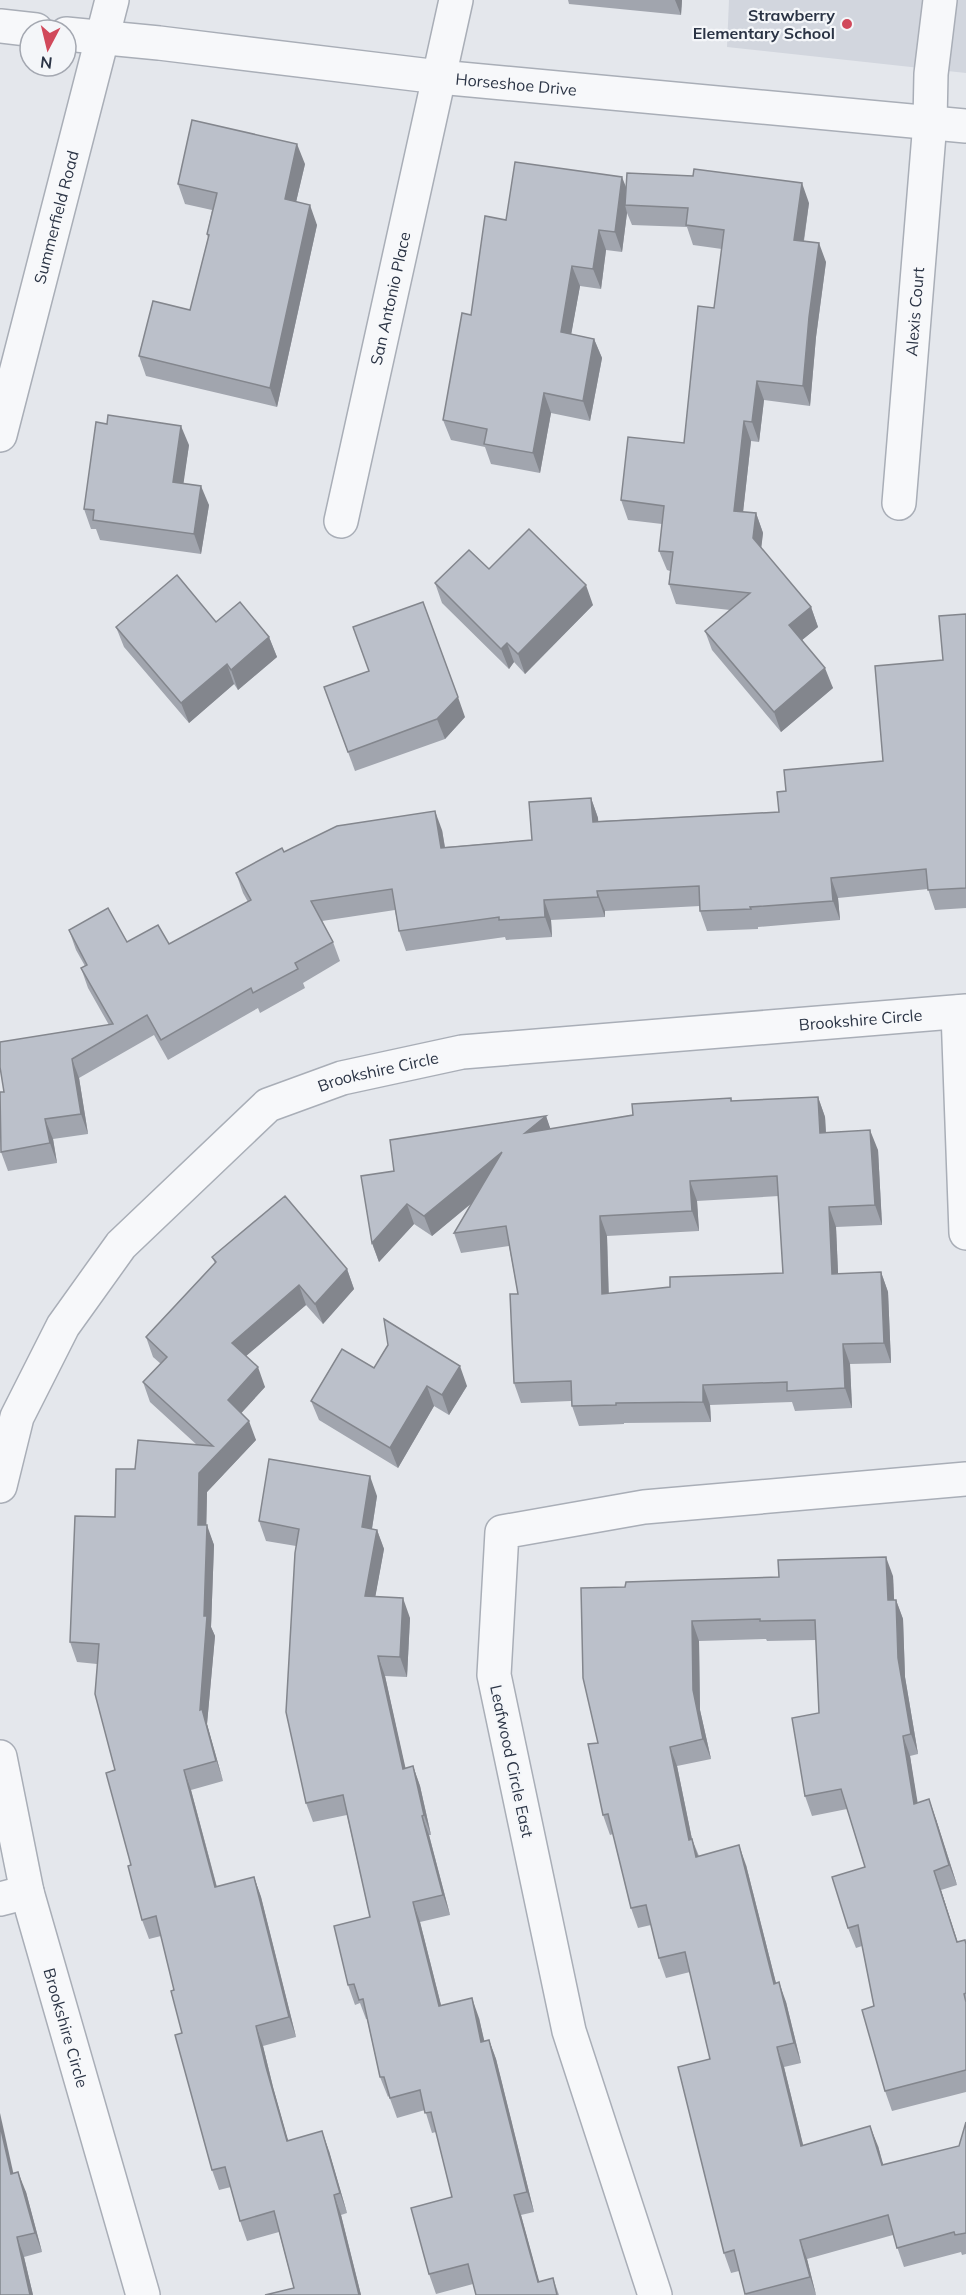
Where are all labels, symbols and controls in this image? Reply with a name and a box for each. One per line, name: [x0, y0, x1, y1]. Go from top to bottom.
place label: Strawberry Elementary School: [693, 5, 835, 43]
marker: Strawberry Elementary School: [840, 17, 854, 31]
north arrow: [18, 18, 78, 78]
text: N: [39, 52, 53, 74]
street label: Horseshoe Drive: [455, 69, 578, 100]
street label: Summerfield Road: [29, 148, 83, 286]
street label: San Antonio Place: [366, 230, 415, 367]
street label: Alexis Court: [901, 266, 928, 357]
street label: Brookshire Circle: [798, 1005, 923, 1035]
street label: Brookshire Circle: [315, 1047, 440, 1096]
street label: Leafwood Circle East: [486, 1683, 538, 1840]
street label: Brookshire Circle: [39, 1966, 93, 2090]

